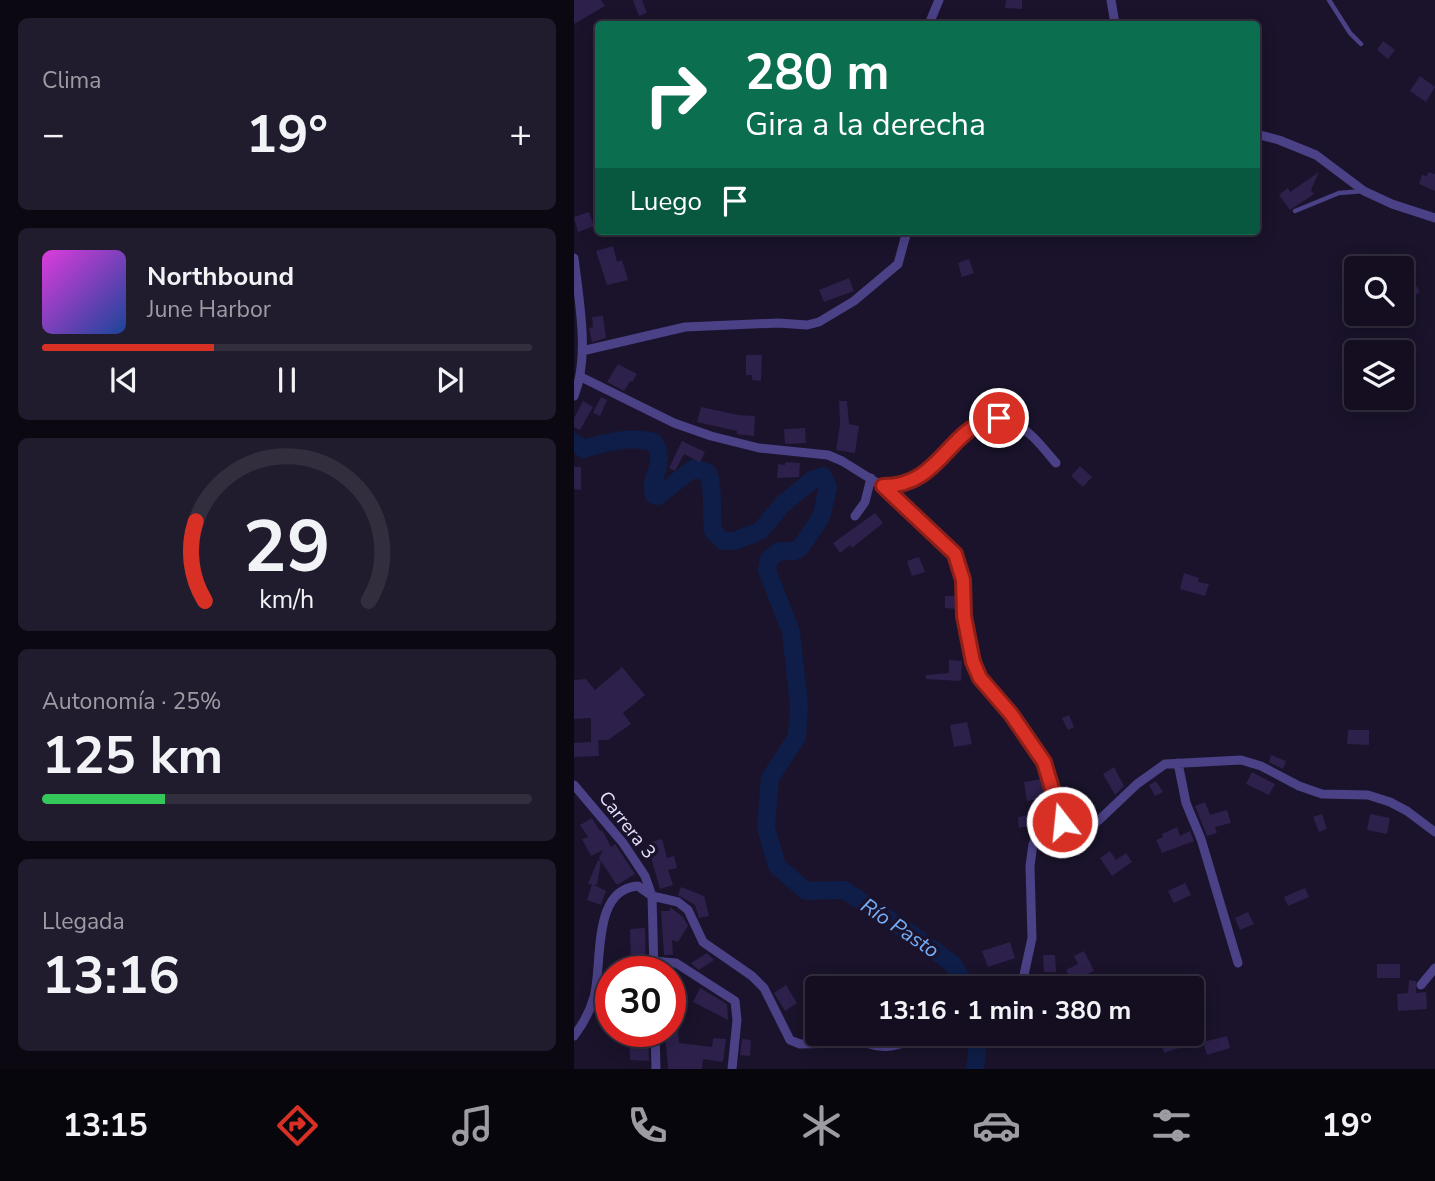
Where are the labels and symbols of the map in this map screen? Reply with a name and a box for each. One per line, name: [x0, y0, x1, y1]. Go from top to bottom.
pin: [969, 388, 1029, 448]
position arrow: [1025, 785, 1099, 859]
street label: Carrera 3: [592, 786, 662, 864]
water label: Río Pasto: [855, 892, 945, 964]
speed limit sign: 30: [595, 956, 686, 1047]

